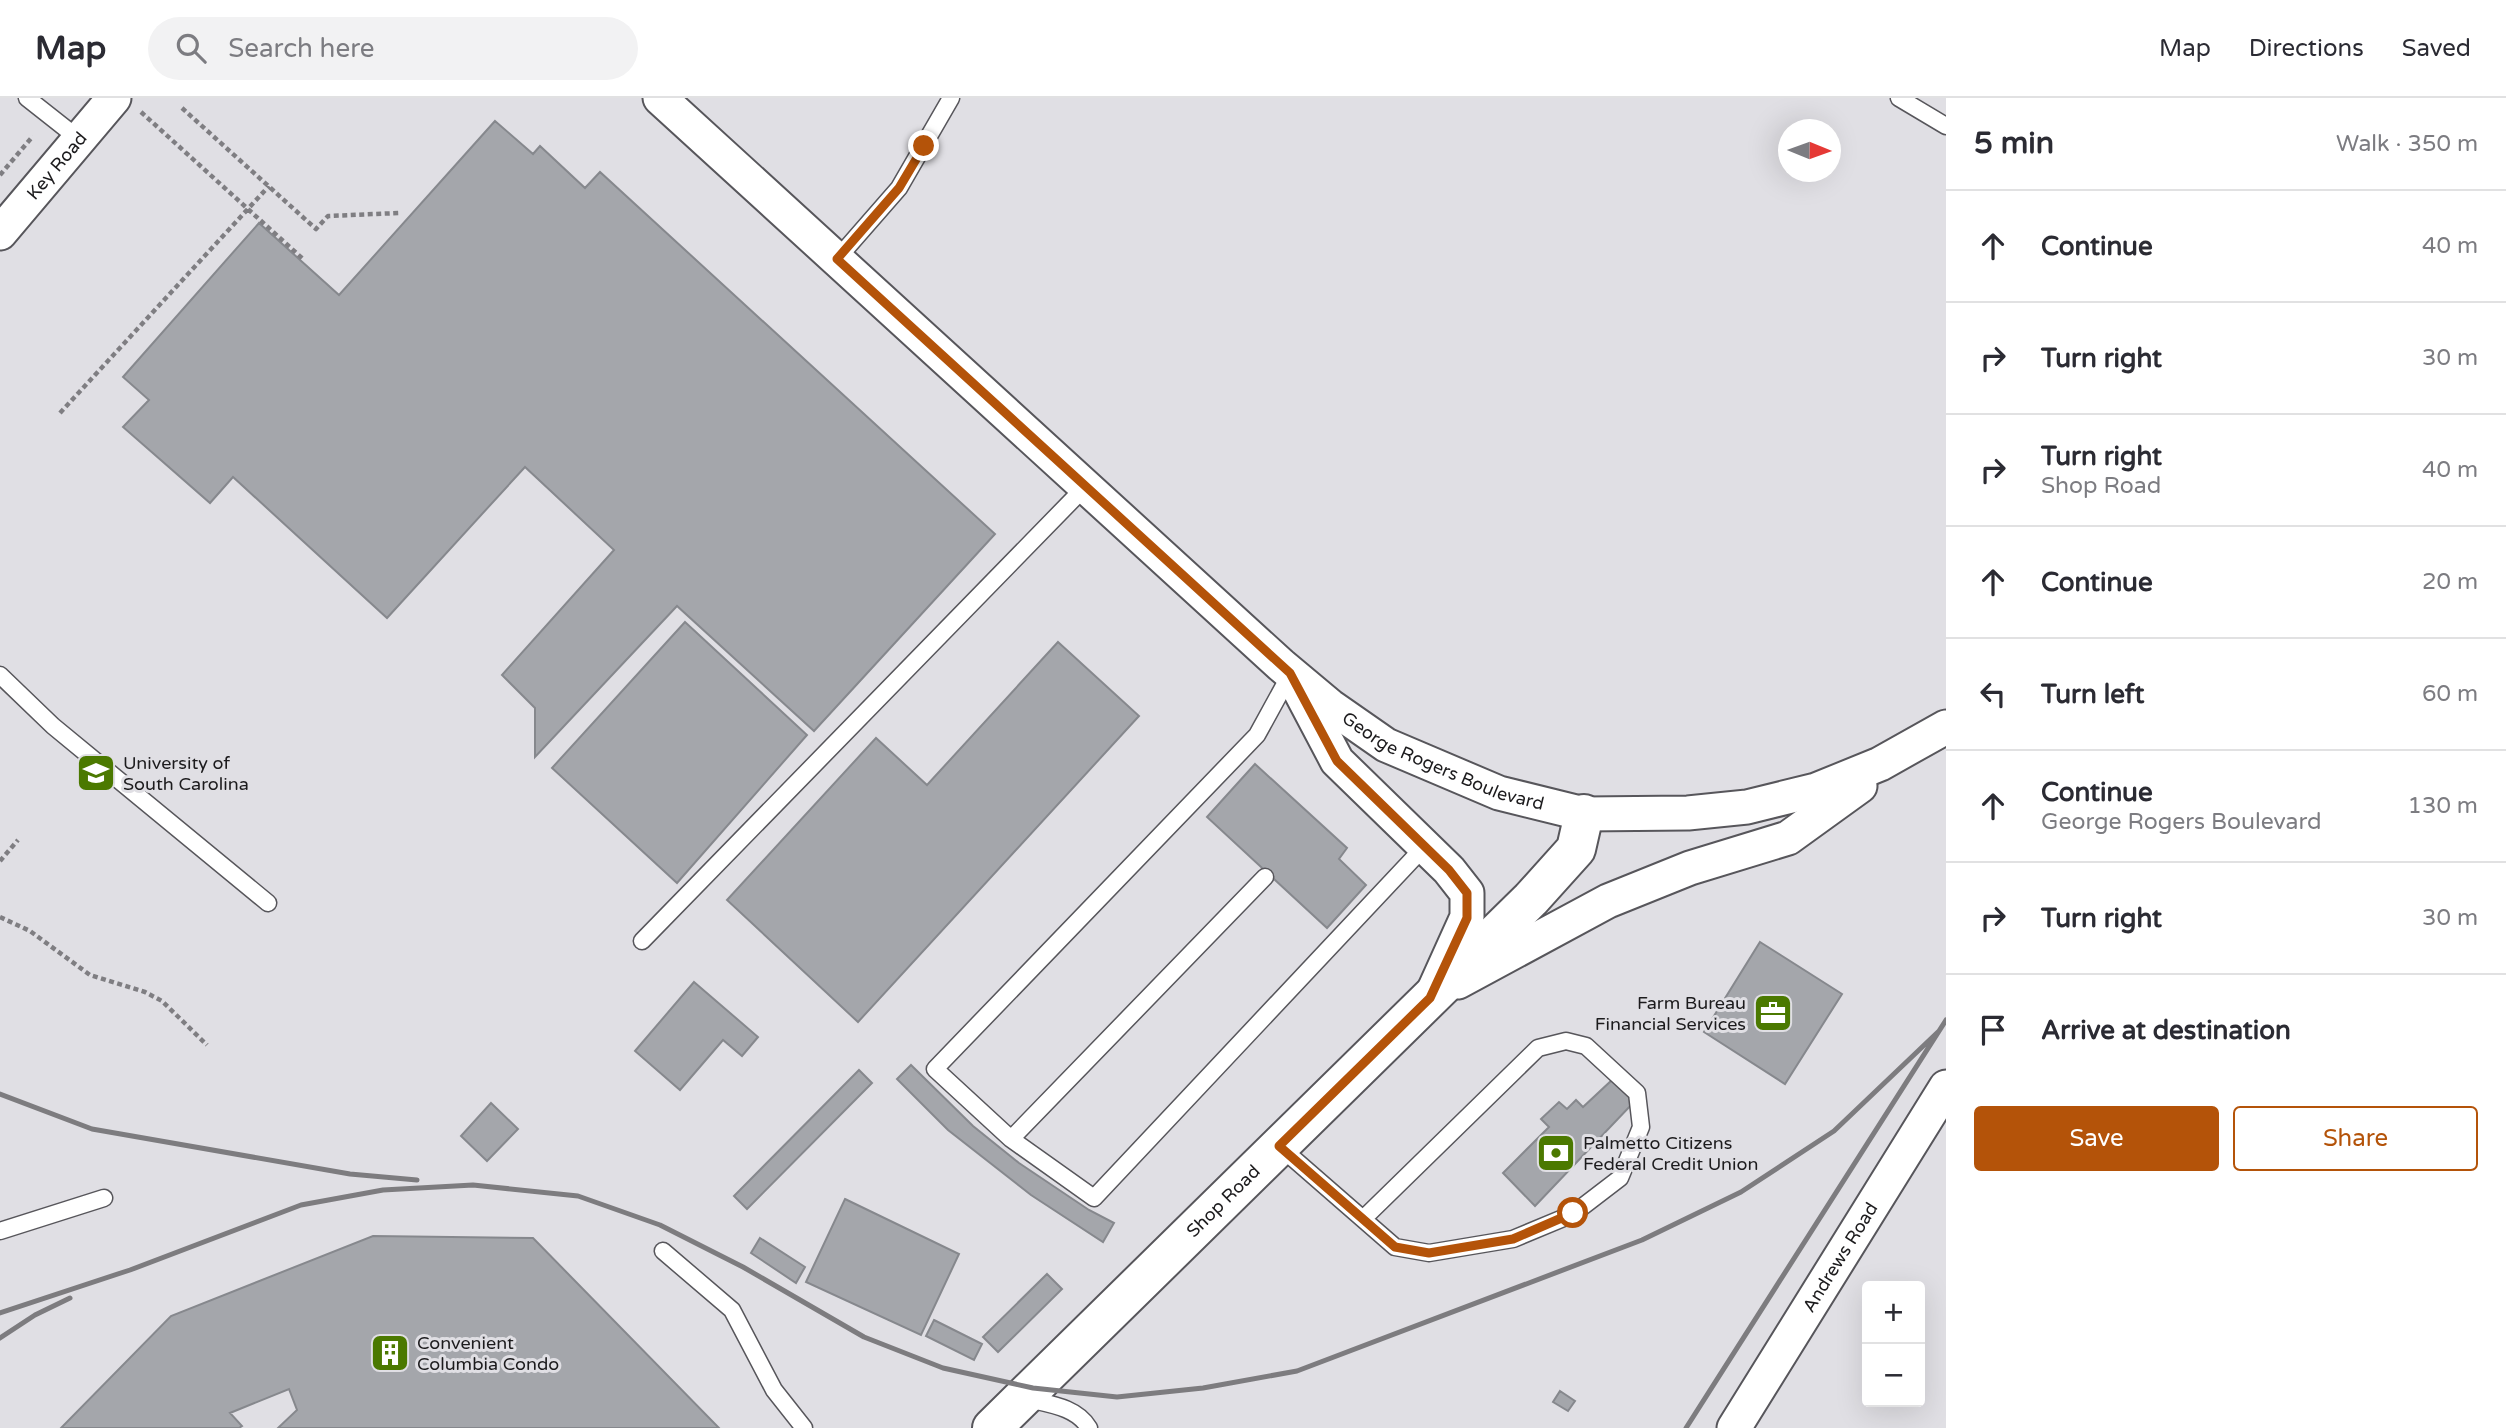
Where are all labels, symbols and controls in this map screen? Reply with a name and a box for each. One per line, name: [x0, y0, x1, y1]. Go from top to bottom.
search box: [148, 17, 638, 80]
text: Map: [35, 29, 106, 68]
icon: search: [172, 29, 210, 67]
text: Search here: [228, 33, 374, 64]
text: Map: [2159, 34, 2211, 63]
text: Directions: [2249, 34, 2364, 63]
text: Saved: [2402, 34, 2471, 63]
north arrow: [1778, 119, 1841, 182]
text: 5 min: [1974, 125, 2054, 162]
street label: Key Road: [22, 127, 92, 204]
route end: [908, 130, 939, 161]
text: Walk · 350 m: [2336, 130, 2478, 158]
icon: ahead: [1974, 227, 2012, 265]
text: Continue: [2041, 231, 2153, 262]
text: 40 m: [2422, 232, 2478, 260]
icon: right: [1974, 339, 2012, 377]
text: Turn right: [2041, 343, 2162, 374]
text: 30 m: [2422, 344, 2478, 372]
text: Turn right: [2041, 441, 2162, 472]
icon: right: [1974, 451, 2012, 489]
text: 40 m: [2422, 456, 2478, 484]
text: Shop Road: [2041, 472, 2161, 500]
icon: ahead: [1974, 563, 2012, 601]
text: Continue: [2041, 567, 2153, 598]
text: 20 m: [2422, 568, 2478, 596]
icon: left: [1974, 675, 2012, 713]
text: Turn left: [2041, 679, 2144, 710]
text: 60 m: [2422, 680, 2478, 708]
street label: George Rogers Boulevard: [1338, 707, 1546, 815]
school or university icon: University of South Carolina: [75, 752, 117, 794]
place label: University of South Carolina: [123, 752, 249, 795]
text: Continue: [2041, 777, 2153, 808]
icon: ahead: [1974, 787, 2012, 825]
text: 130 m: [2408, 792, 2478, 820]
text: George Rogers Boulevard: [2041, 808, 2322, 836]
icon: right: [1974, 899, 2012, 937]
text: Turn right: [2041, 903, 2162, 934]
text: 30 m: [2422, 904, 2478, 932]
place label: Farm Bureau Financial Services: [1595, 992, 1746, 1035]
office icon: Farm Bureau Financial Services: [1752, 992, 1794, 1034]
icon: arrive: [1974, 1011, 2012, 1049]
text: Arrive at destination: [2041, 1015, 2291, 1046]
button: Save: [1974, 1106, 2219, 1171]
button: Share: [2233, 1106, 2478, 1171]
bank icon: Palmetto Citizens Federal Credit Union: [1535, 1132, 1577, 1174]
place label: Palmetto Citizens Federal Credit Union: [1583, 1132, 1758, 1175]
street label: Shop Road: [1182, 1160, 1265, 1242]
route start: [1557, 1197, 1588, 1228]
street label: Andrews Road: [1798, 1198, 1883, 1316]
map controls: [1862, 1281, 1925, 1407]
button: +: [1862, 1281, 1925, 1344]
building icon: Convenient Columbia Condo: [369, 1332, 411, 1374]
place label: Convenient Columbia Condo: [417, 1332, 559, 1375]
button: −: [1862, 1344, 1925, 1407]

